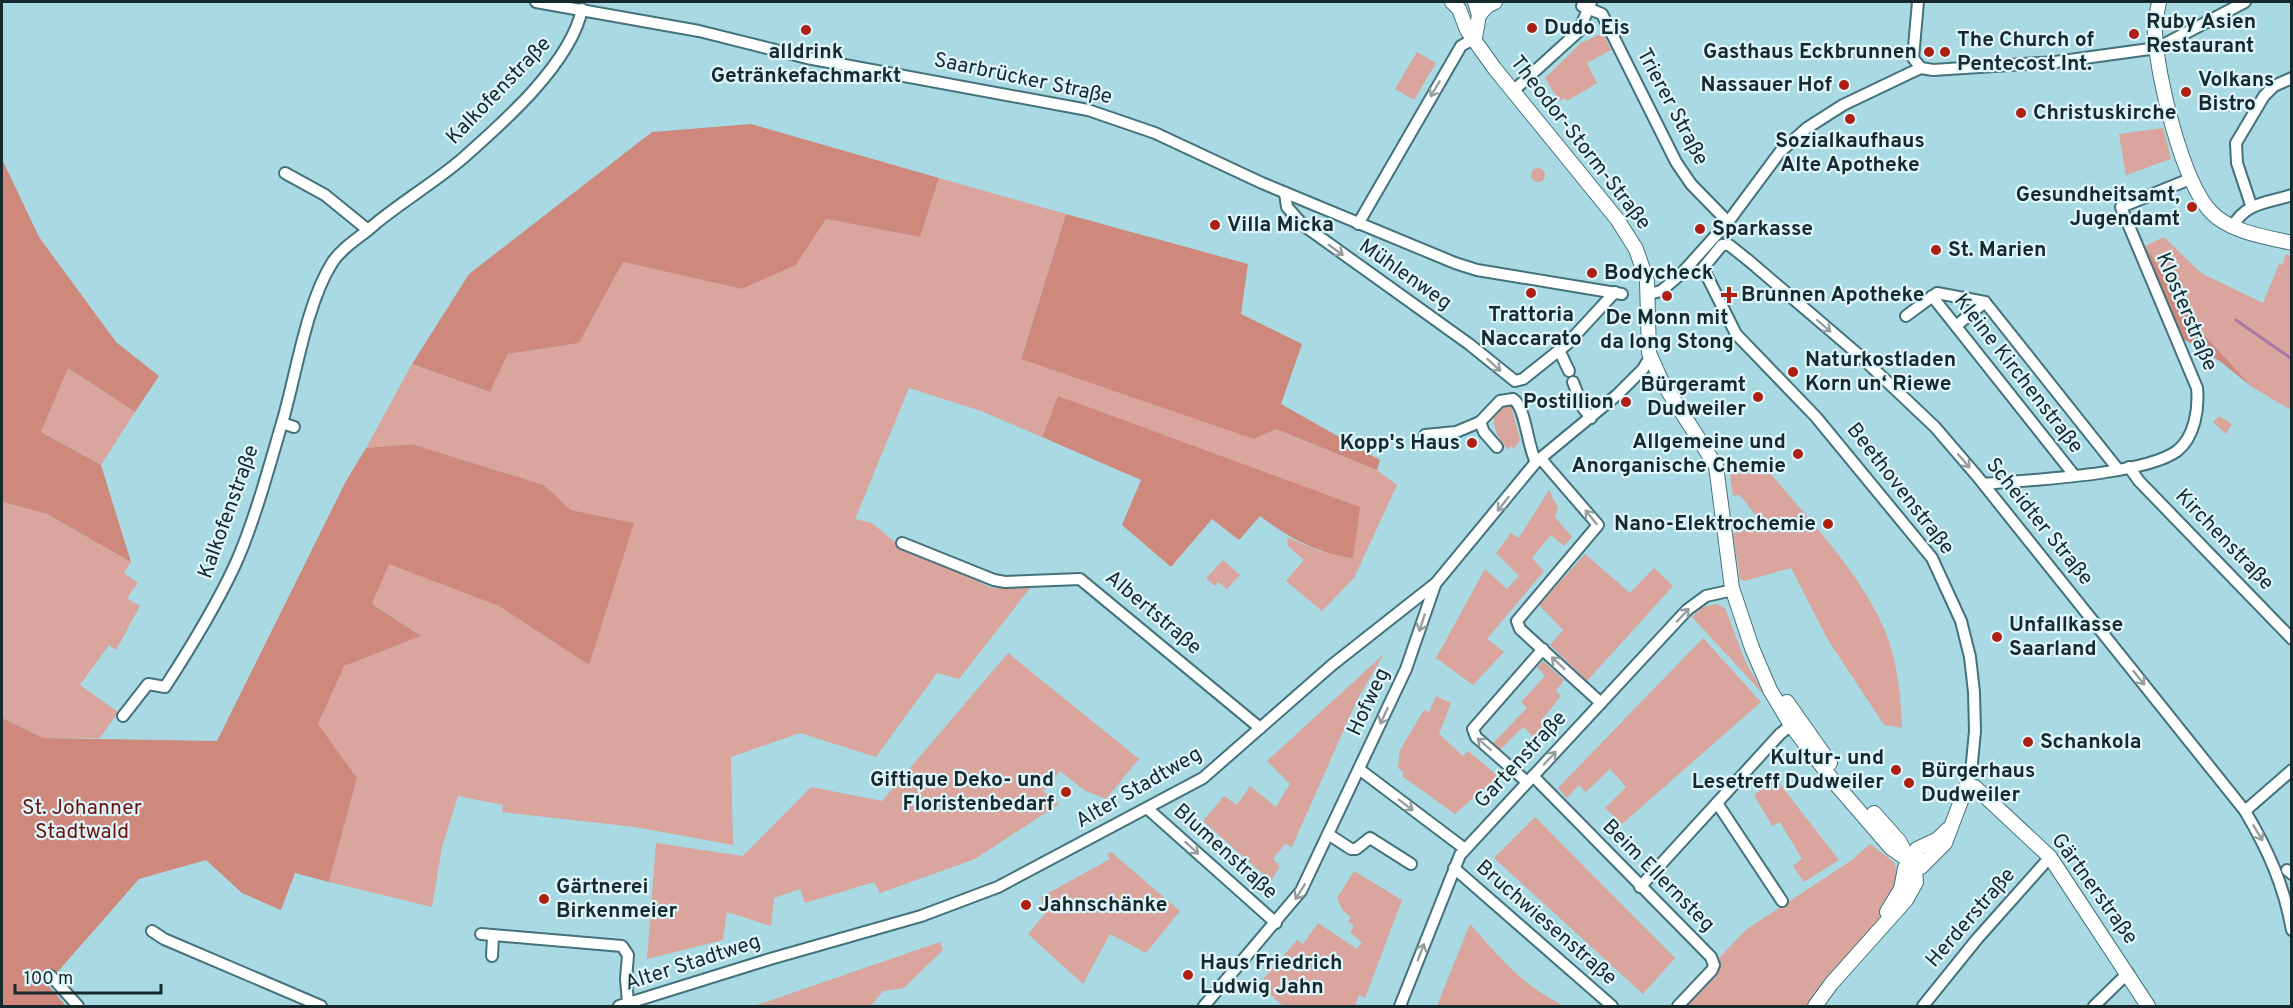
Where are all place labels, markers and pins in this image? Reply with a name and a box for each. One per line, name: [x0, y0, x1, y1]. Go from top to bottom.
place label: Ruby Asien Restaurant: [2146, 9, 2256, 60]
place label: Dudo Eis: [1544, 15, 1630, 42]
marker: Dudo Eis: [1525, 21, 1539, 35]
marker: alldrink Getränkefachmarkt: [799, 23, 813, 37]
place label: The Church of Pentecost Int.: [1957, 27, 2094, 78]
marker: Ruby Asien Restaurant: [2127, 27, 2141, 41]
place label: alldrink Getränkefachmarkt: [711, 39, 901, 90]
place label: Gasthaus Eckbrunnen: [1703, 39, 1917, 66]
marker: Gasthaus Eckbrunnen: [1922, 45, 1936, 59]
marker: The Church of Pentecost Int.: [1938, 45, 1952, 59]
place label: Volkans Bistro: [2198, 67, 2274, 118]
place label: Nassauer Hof: [1701, 72, 1832, 99]
marker: Nassauer Hof: [1837, 78, 1851, 92]
marker: Volkans Bistro: [2179, 85, 2193, 99]
place label: Christuskirche: [2033, 100, 2176, 127]
marker: Christuskirche: [2014, 106, 2028, 120]
marker: Sozialkaufhaus Alte Apotheke: [1843, 112, 1857, 126]
place label: Sozialkaufhaus Alte Apotheke: [1775, 128, 1925, 179]
place label: Gesundheitsamt, Jugendamt: [2016, 182, 2180, 233]
marker: Gesundheitsamt, Jugendamt: [2185, 200, 2199, 214]
place label: Villa Micka: [1227, 212, 1334, 239]
place label: Sparkasse: [1712, 216, 1813, 243]
marker: Villa Micka: [1208, 218, 1222, 232]
marker: Sparkasse: [1693, 222, 1707, 236]
place label: St. Marien: [1948, 237, 2046, 264]
marker: St. Marien: [1929, 243, 1943, 257]
place label: Bodycheck: [1604, 260, 1714, 287]
marker: Bodycheck: [1585, 266, 1599, 280]
place label: Brunnen Apotheke: [1741, 282, 1924, 309]
marker: Trattoria Naccarato: [1524, 286, 1538, 300]
marker: Brunnen Apotheke: [1722, 288, 1736, 302]
marker: De Monn mit da long Stong: [1660, 289, 1674, 303]
place label: Trattoria Naccarato: [1480, 302, 1582, 353]
place label: De Monn mit da long Stong: [1600, 305, 1734, 356]
place label: Naturkostladen Korn un‘ Riewe: [1805, 347, 1956, 398]
marker: Naturkostladen Korn un‘ Riewe: [1786, 365, 1800, 379]
place label: Bürgeramt Dudweiler: [1641, 372, 1746, 423]
place label: Postillion: [1523, 389, 1614, 416]
marker: Bürgeramt Dudweiler: [1751, 390, 1765, 404]
marker: Postillion: [1619, 395, 1633, 409]
place label: Allgemeine und Anorganische Chemie: [1571, 429, 1786, 480]
place label: Kopp's Haus: [1340, 430, 1460, 457]
marker: Kopp's Haus: [1465, 436, 1479, 450]
marker: Allgemeine und Anorganische Chemie: [1791, 447, 1805, 461]
place label: Nano-Elektrochemie: [1614, 511, 1816, 538]
marker: Nano-Elektrochemie: [1821, 517, 1835, 531]
place label: Unfallkasse Saarland: [2009, 612, 2123, 663]
marker: Unfallkasse Saarland: [1990, 630, 2004, 644]
place label: Schankola: [2040, 729, 2142, 756]
marker: Schankola: [2021, 735, 2035, 749]
place label: Kultur- und Lesetreff Dudweiler: [1692, 745, 1884, 796]
place label: Bürgerhaus Dudweiler: [1921, 758, 2035, 809]
marker: Kultur- und Lesetreff Dudweiler: [1889, 763, 1903, 777]
place label: Giftique Deko- und Floristenbedarf: [870, 767, 1054, 818]
marker: Bürgerhaus Dudweiler: [1902, 776, 1916, 790]
marker: Giftique Deko- und Floristenbedarf: [1059, 785, 1073, 799]
place label: Gärtnerei Birkenmeier: [556, 874, 678, 925]
marker: Gärtnerei Birkenmeier: [537, 892, 551, 906]
place label: Jahnschänke: [1038, 892, 1167, 919]
marker: Jahnschänke: [1019, 898, 1033, 912]
place label: Haus Friedrich Ludwig Jahn: [1200, 950, 1343, 1001]
marker: Haus Friedrich Ludwig Jahn: [1181, 968, 1195, 982]

